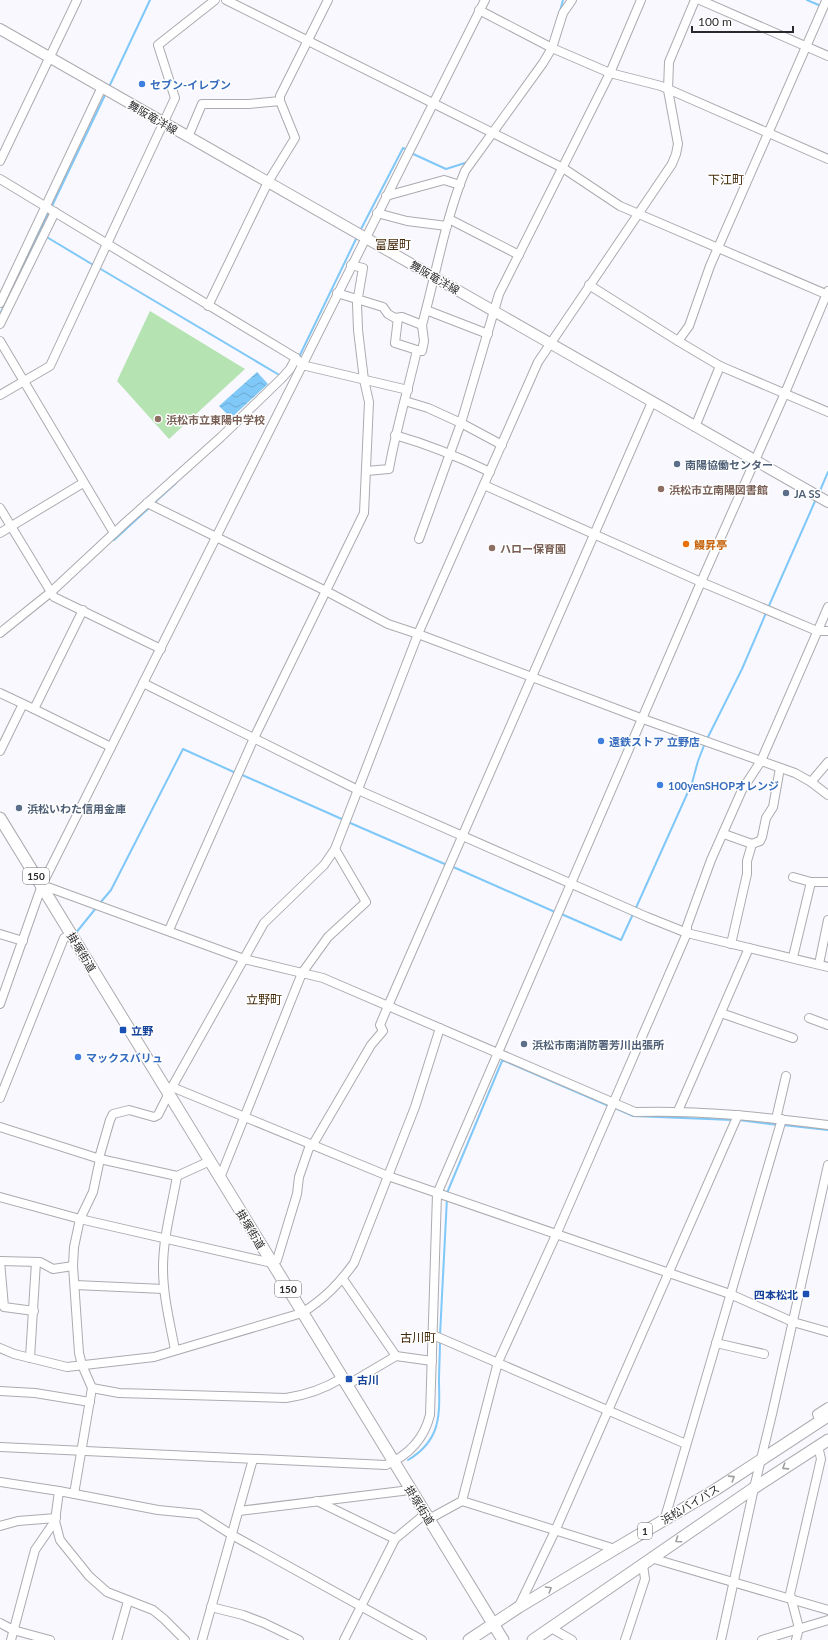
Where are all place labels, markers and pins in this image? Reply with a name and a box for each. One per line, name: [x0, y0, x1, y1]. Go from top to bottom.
place label: セブン-イレブン: [150, 78, 231, 91]
marker: セブン-イレブン: [137, 79, 147, 89]
place label: 浜松市立東陽中学校: [166, 413, 265, 426]
marker: 浜松市立東陽中学校: [153, 414, 163, 424]
place label: 南陽協働センター: [685, 458, 773, 471]
marker: 南陽協働センター: [672, 459, 682, 469]
place label: 浜松市立南陽図書館: [669, 483, 768, 496]
marker: 浜松市立南陽図書館: [656, 484, 666, 494]
place label: JA SS: [794, 487, 821, 500]
marker: JA SS: [781, 488, 791, 498]
place label: 鰻昇亭: [694, 538, 727, 551]
marker: 鰻昇亭: [681, 539, 691, 549]
place label: ハロー保育園: [500, 542, 566, 555]
marker: ハロー保育園: [487, 543, 497, 553]
place label: 遠鉄ストア 立野店: [609, 735, 700, 748]
marker: 遠鉄ストア 立野店: [596, 736, 606, 746]
place label: 100yenSHOPオレンジ: [668, 779, 779, 792]
marker: 100yenSHOPオレンジ: [655, 780, 665, 790]
place label: 浜松いわた信用金庫: [27, 802, 126, 815]
marker: 浜松いわた信用金庫: [14, 803, 24, 813]
place label: 立野: [131, 1024, 154, 1037]
marker: 立野: [118, 1025, 128, 1035]
place label: 浜松市南消防署芳川出張所: [532, 1038, 664, 1051]
marker: 浜松市南消防署芳川出張所: [519, 1039, 529, 1049]
place label: マックスバリュ: [86, 1051, 163, 1064]
marker: マックスバリュ: [73, 1052, 83, 1062]
place label: 四本松北: [754, 1288, 798, 1301]
marker: 四本松北: [801, 1289, 811, 1299]
place label: 古川: [357, 1373, 379, 1386]
marker: 古川: [344, 1374, 354, 1384]

